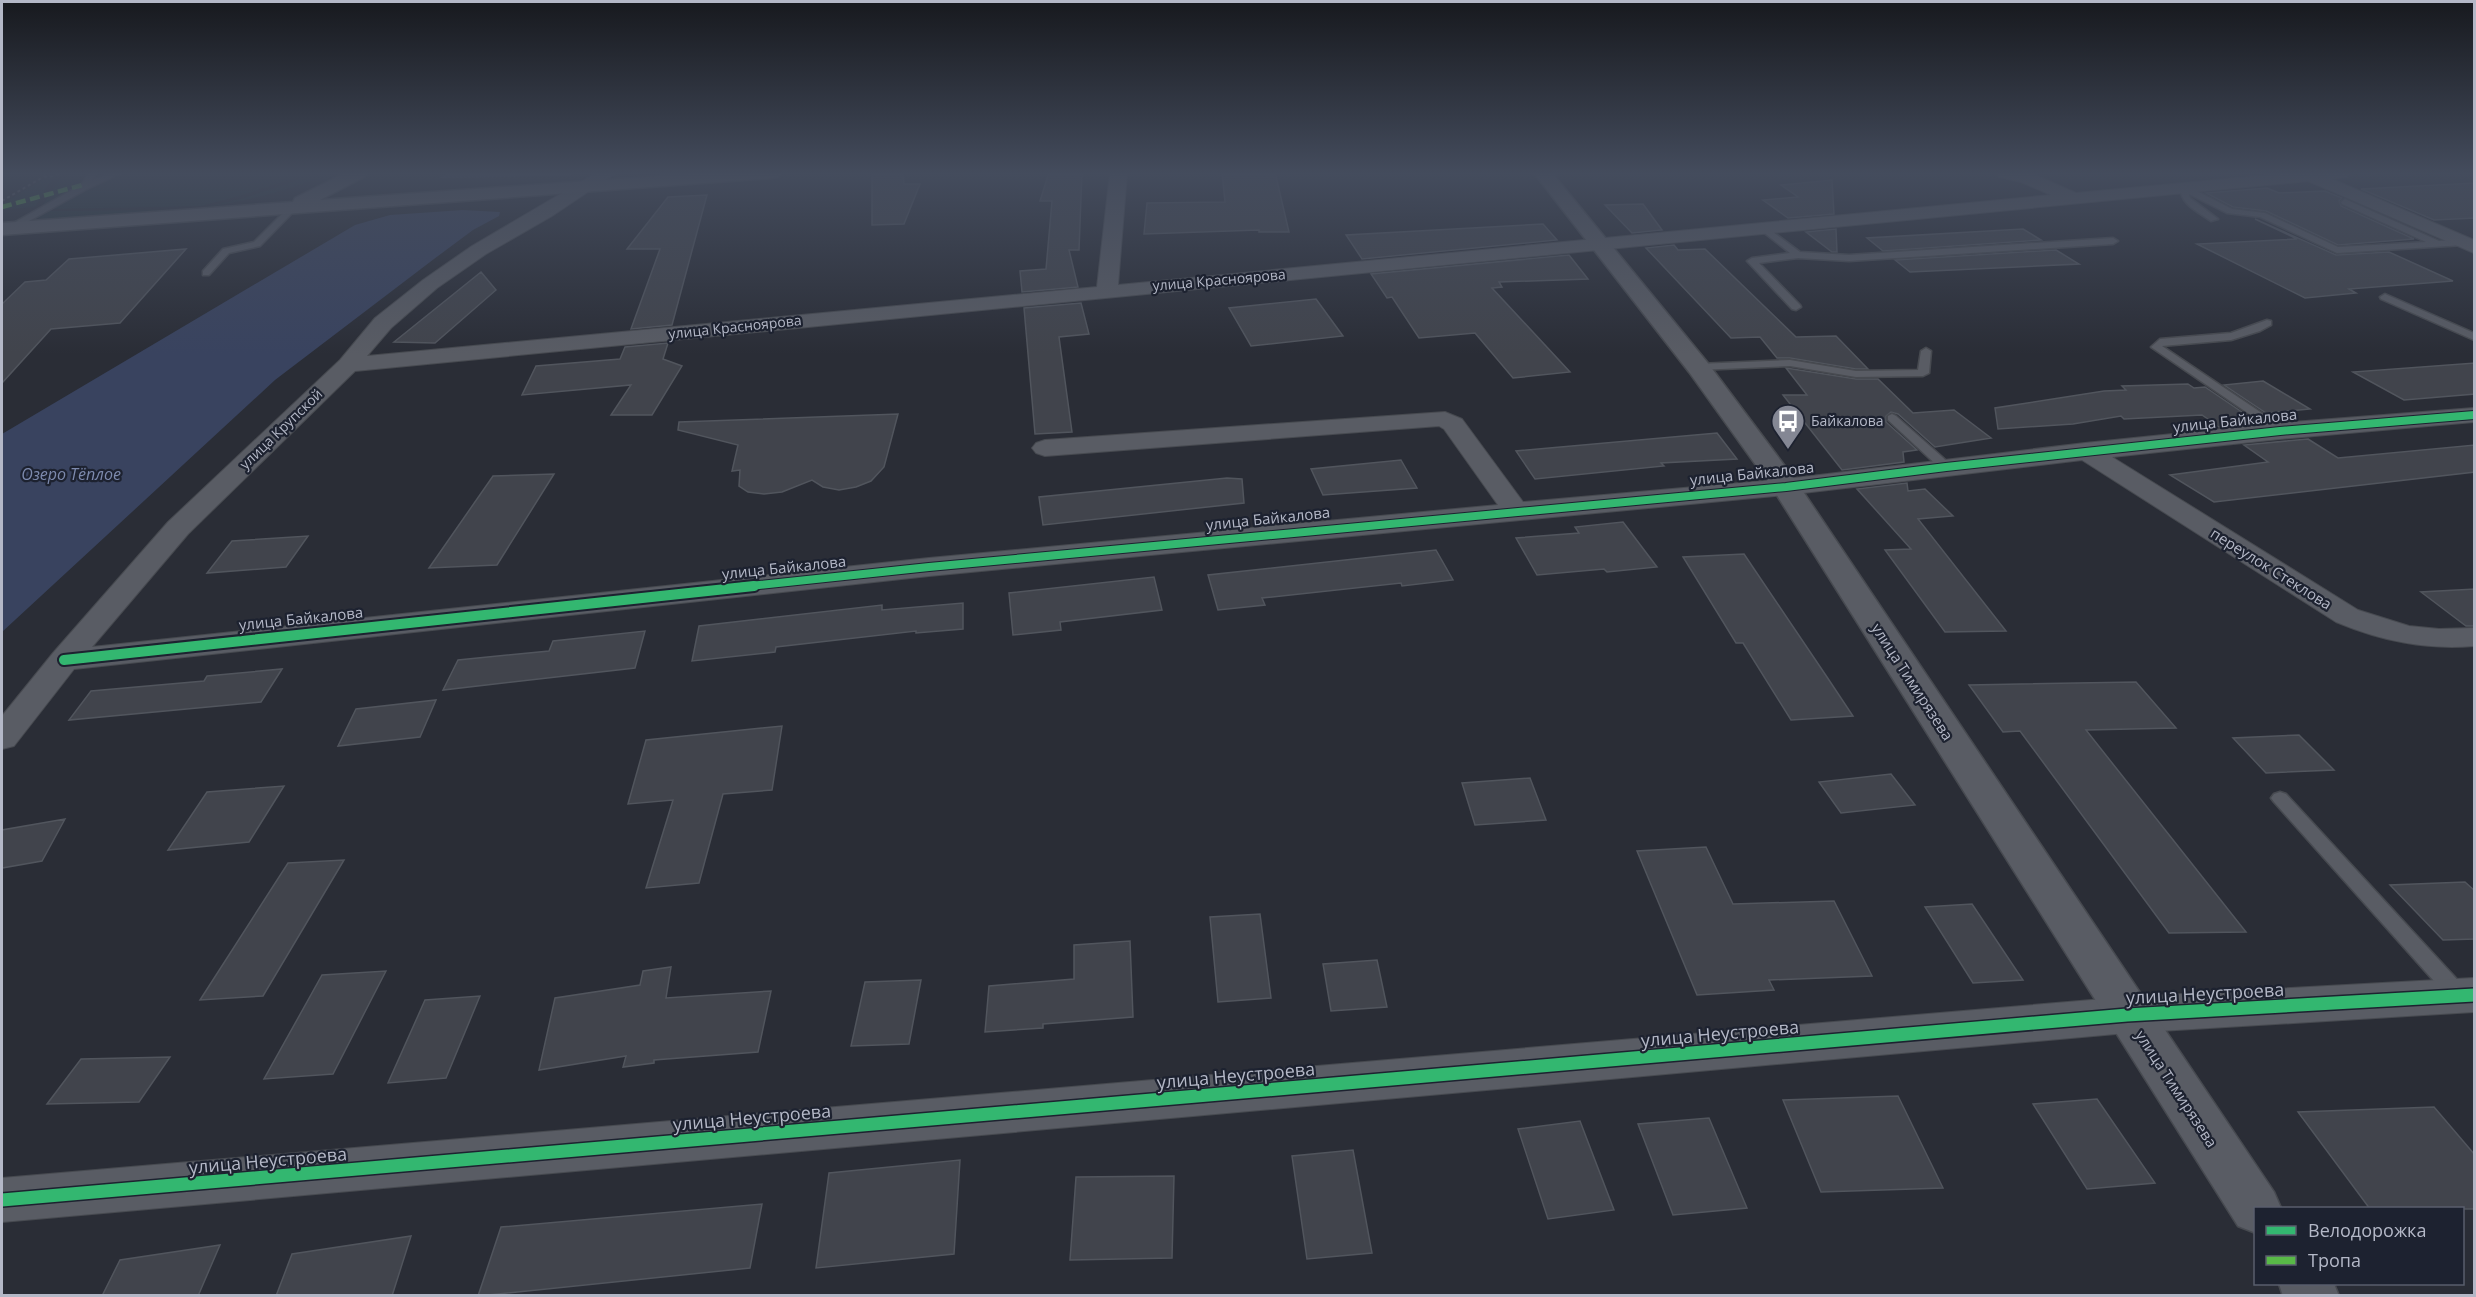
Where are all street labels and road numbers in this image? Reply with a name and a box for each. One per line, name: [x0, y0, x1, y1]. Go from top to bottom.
street label: улица Красноярова: [1152, 264, 1286, 295]
street label: улица Красноярова: [668, 310, 802, 343]
street label: улица Крупской: [235, 384, 326, 473]
street label: улица Байкалова: [2172, 404, 2298, 436]
street label: улица Байкалова: [1689, 457, 1815, 489]
street label: улица Байкалова: [1205, 502, 1331, 534]
street label: переулок Стеклова: [2207, 523, 2336, 614]
street label: улица Байкалова: [721, 551, 847, 583]
street label: улица Байкалова: [238, 602, 364, 634]
street label: улица Тимирязева: [1867, 619, 1958, 744]
street label: улица Неустроева: [2125, 977, 2285, 1009]
street label: улица Неустроева: [1640, 1014, 1800, 1052]
street label: улица Тимирязева: [2131, 1026, 2222, 1151]
street label: улица Неустроева: [1156, 1056, 1316, 1094]
street label: улица Неустроева: [672, 1098, 832, 1136]
street label: улица Неустроева: [188, 1141, 348, 1179]

